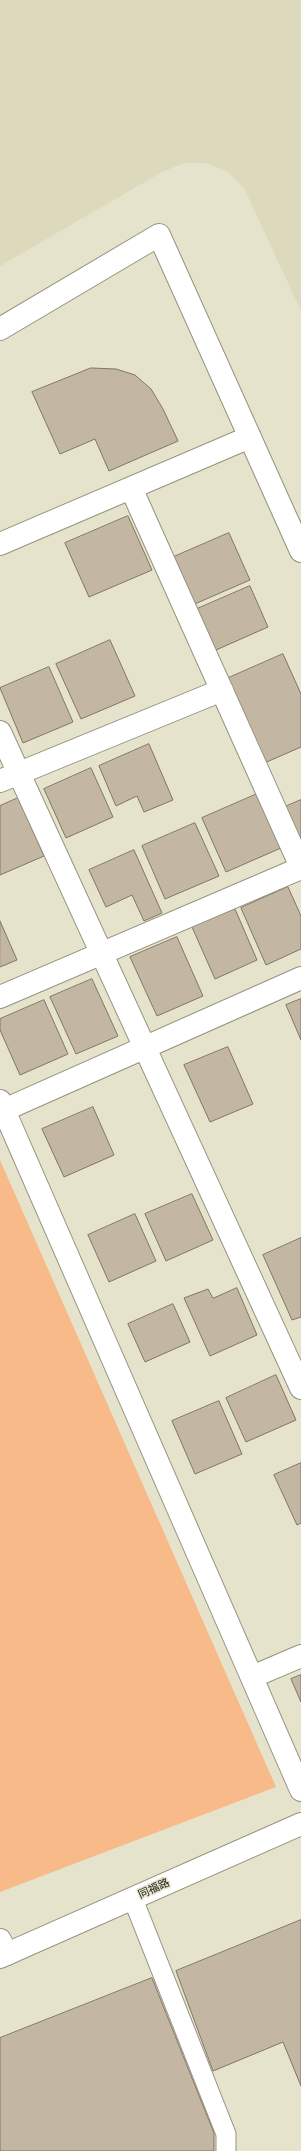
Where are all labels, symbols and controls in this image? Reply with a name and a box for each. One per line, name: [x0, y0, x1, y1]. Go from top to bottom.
street label: 同福路: [136, 1876, 172, 1902]

